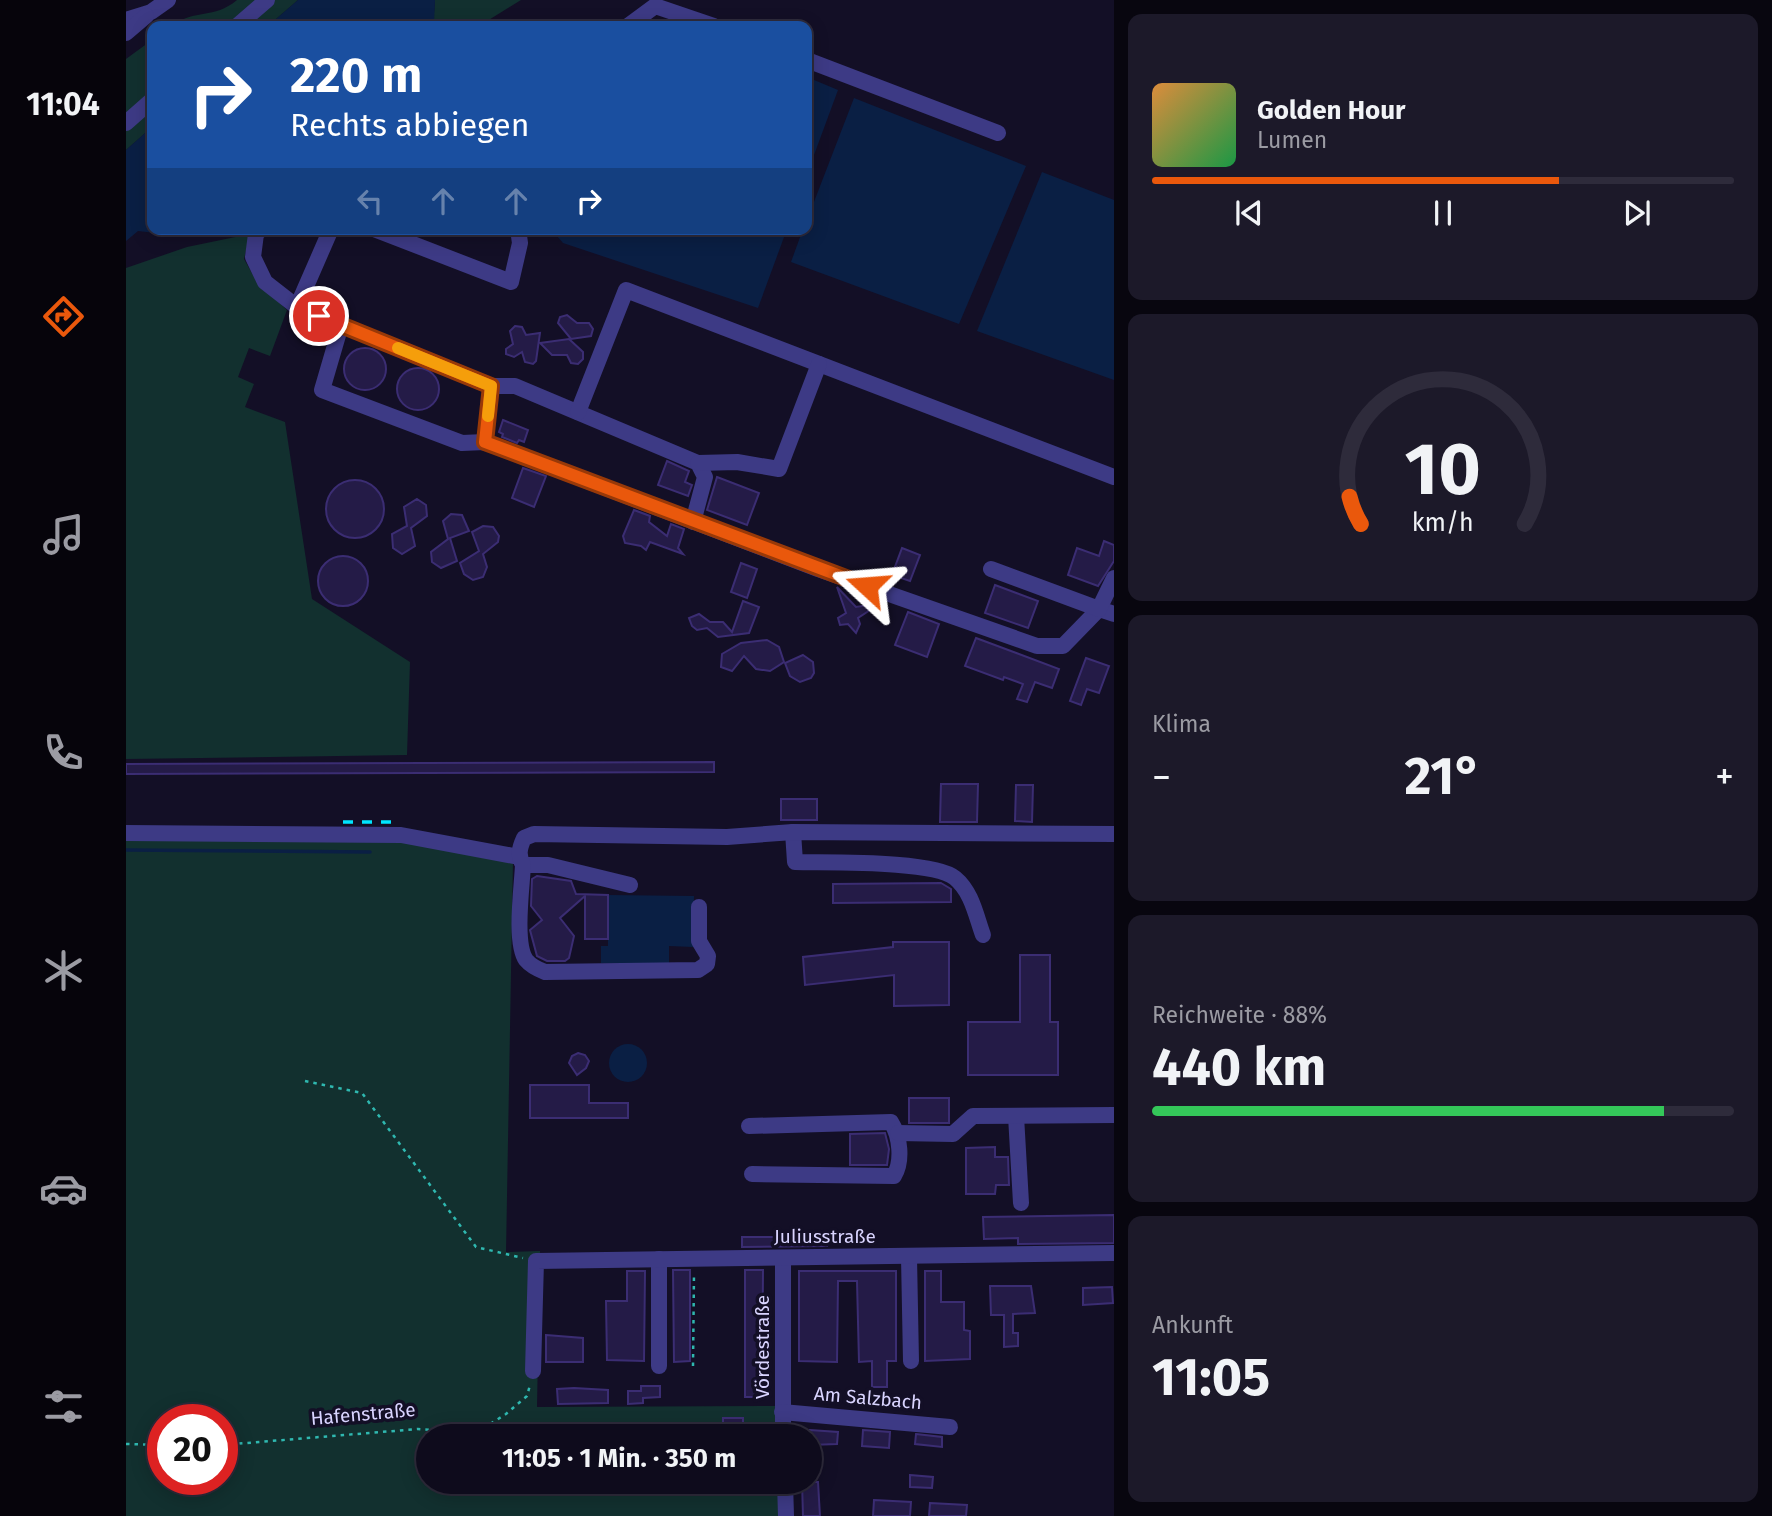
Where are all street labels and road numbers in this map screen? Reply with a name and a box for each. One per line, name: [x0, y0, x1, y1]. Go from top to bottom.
street label: Juliusstraße: [774, 1225, 876, 1248]
street label: Vördestraße: [751, 1295, 774, 1399]
street label: Am Salzbach: [813, 1382, 923, 1414]
street label: Hafenstraße: [310, 1398, 416, 1430]

